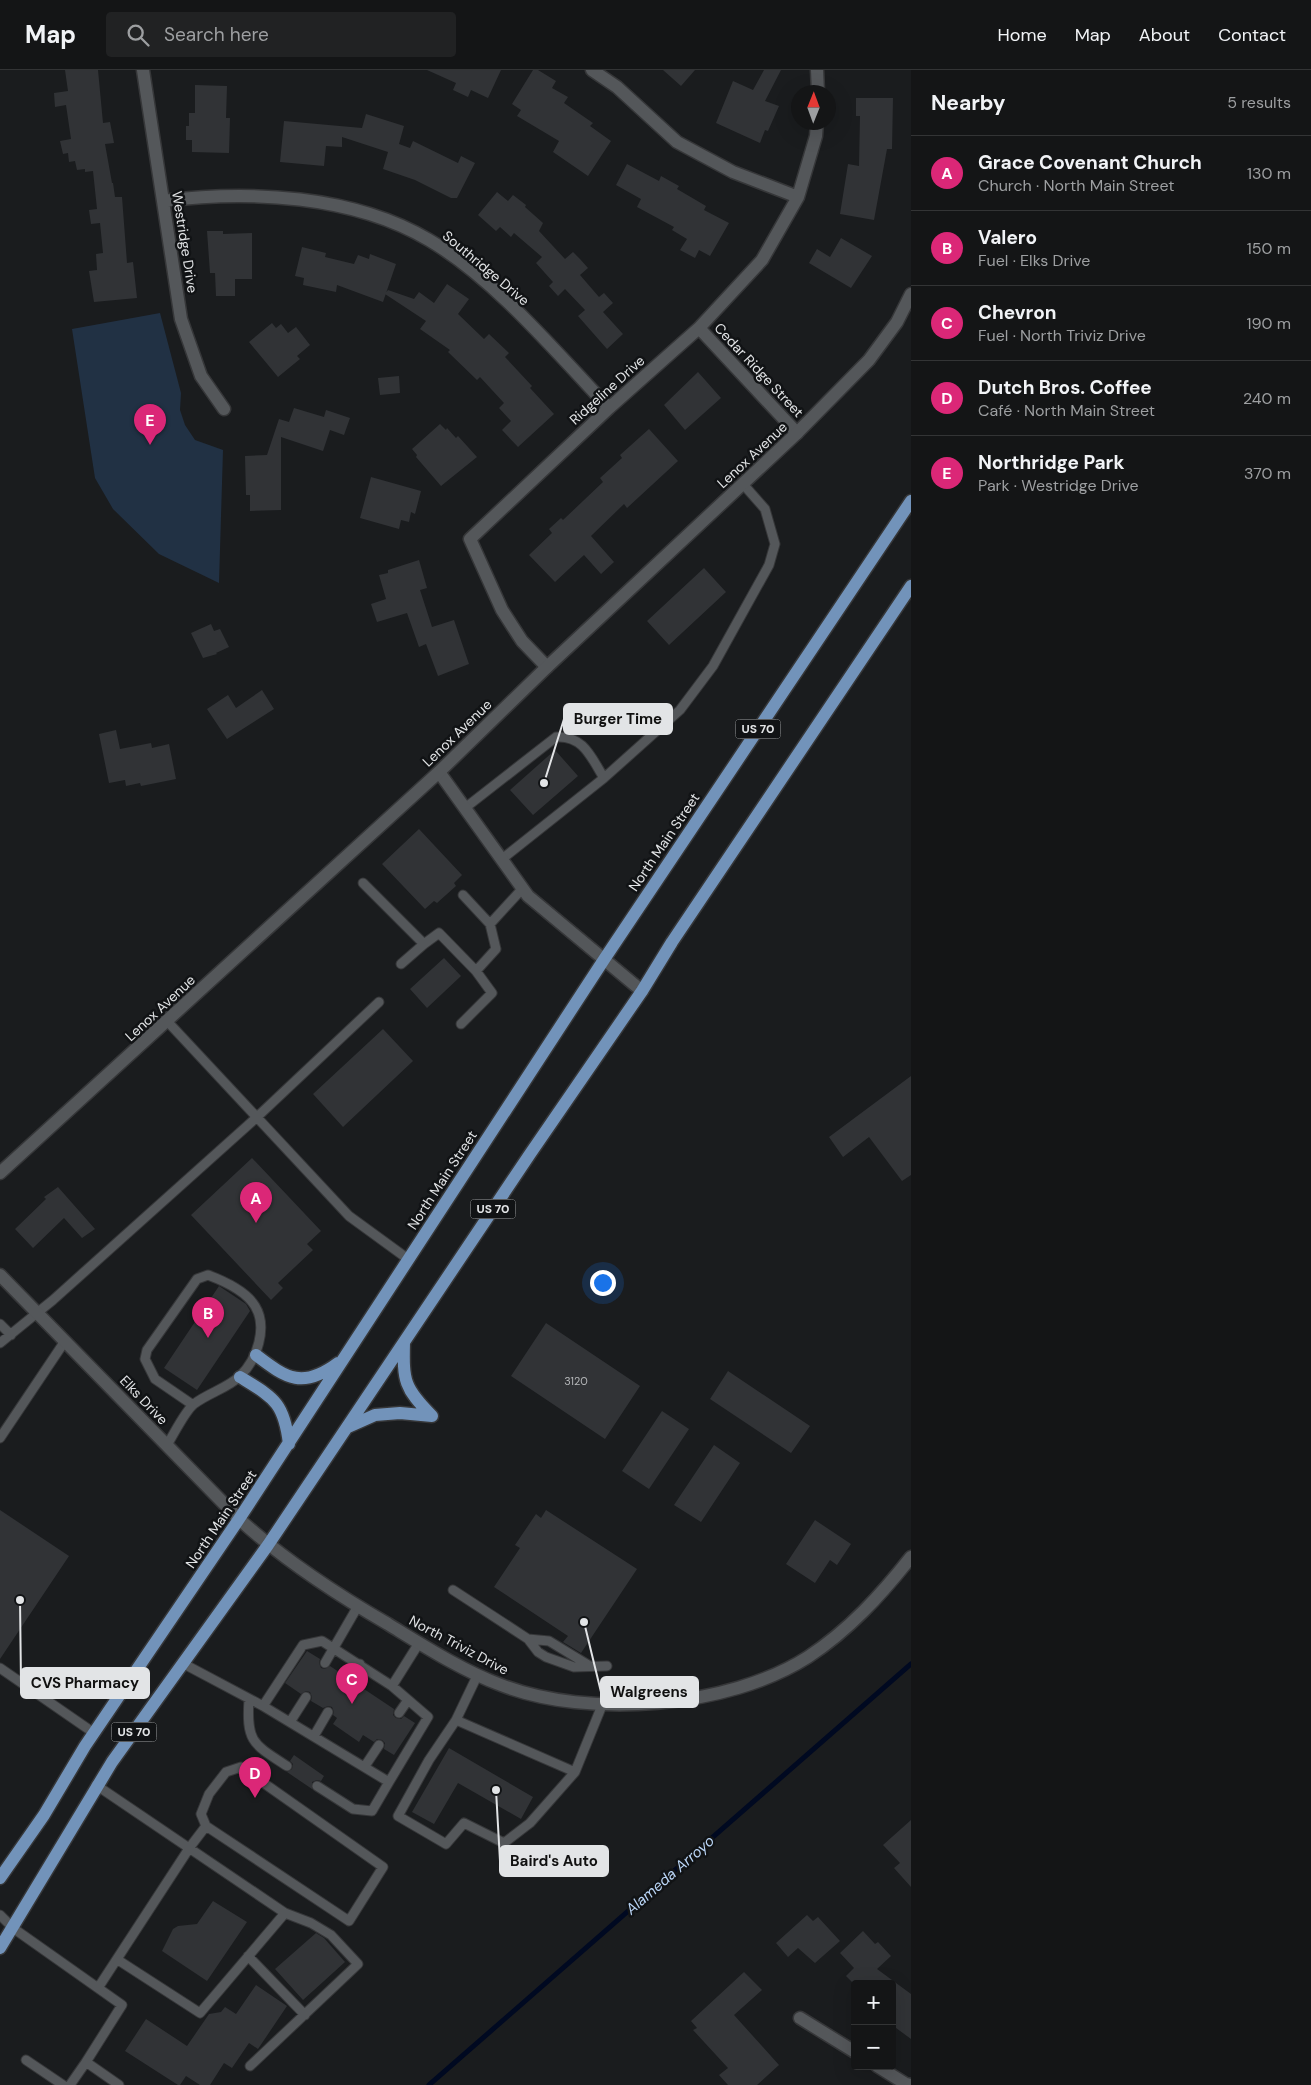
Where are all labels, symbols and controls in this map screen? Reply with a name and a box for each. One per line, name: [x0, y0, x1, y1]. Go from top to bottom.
search box: [106, 12, 456, 57]
text: Map: [25, 19, 76, 50]
icon: search: [124, 21, 152, 49]
text: Search here: [164, 22, 269, 47]
text: Home: [997, 23, 1047, 47]
text: Map: [1075, 23, 1111, 47]
text: About: [1139, 23, 1190, 47]
text: Contact: [1218, 23, 1286, 47]
north arrow: [791, 85, 836, 130]
text: Nearby: [931, 89, 1005, 117]
text: 5 results: [1227, 92, 1291, 113]
text: Grace Covenant Church: [978, 150, 1202, 175]
text: A: [941, 163, 953, 184]
text: 130 m: [1247, 163, 1291, 184]
text: Church · North Main Street: [978, 175, 1174, 196]
street label: Westridge Drive: [168, 190, 202, 294]
text: Valero: [978, 225, 1037, 250]
street label: Southridge Drive: [439, 227, 533, 310]
text: B: [942, 238, 952, 259]
text: 150 m: [1247, 238, 1291, 259]
text: Fuel · Elks Drive: [978, 250, 1090, 271]
text: Chevron: [978, 300, 1057, 325]
text: C: [941, 313, 953, 334]
text: 190 m: [1247, 313, 1291, 334]
street label: Cedar Ridge Street: [711, 319, 807, 421]
text: Fuel · North Triviz Drive: [978, 325, 1146, 346]
street label: Ridgeline Drive: [566, 351, 648, 429]
text: Dutch Bros. Coffee: [978, 375, 1152, 400]
text: D: [941, 388, 953, 409]
text: 240 m: [1243, 388, 1291, 409]
text: Café · North Main Street: [978, 400, 1155, 421]
pin: E: [134, 404, 166, 445]
street label: Lenox Avenue: [713, 418, 791, 492]
text: Northridge Park: [978, 450, 1124, 475]
text: E: [942, 463, 952, 484]
text: 370 m: [1244, 463, 1291, 484]
text: Park · Westridge Drive: [978, 475, 1139, 496]
street label: Lenox Avenue: [419, 695, 495, 771]
callout: Burger Time: [564, 704, 672, 734]
text: Burger Time: [574, 709, 662, 729]
road number: US 70: [736, 720, 780, 739]
street label: North Main Street: [624, 789, 704, 895]
street label: Lenox Avenue: [121, 971, 199, 1045]
street label: North Main Street: [403, 1127, 481, 1233]
pin: A: [240, 1182, 272, 1223]
road number: US 70: [470, 1200, 516, 1218]
your location: [590, 1270, 616, 1296]
pin: B: [192, 1297, 224, 1338]
street label: Elks Drive: [116, 1372, 172, 1428]
house number: 3120: [564, 1374, 588, 1388]
street label: North Main Street: [181, 1466, 261, 1572]
street label: North Triviz Drive: [406, 1611, 512, 1679]
pin: C: [336, 1663, 368, 1704]
callout: CVS Pharmacy: [21, 1668, 149, 1698]
text: CVS Pharmacy: [31, 1673, 139, 1693]
callout: Walgreens: [601, 1677, 698, 1707]
text: Walgreens: [610, 1682, 688, 1702]
road number: US 70: [112, 1722, 156, 1741]
pin: D: [239, 1757, 271, 1798]
water label: Alameda Arroyo: [621, 1831, 719, 1920]
callout: Baird's Auto: [500, 1846, 608, 1876]
text: Baird's Auto: [510, 1851, 598, 1871]
map controls: [851, 1980, 896, 2070]
button: +: [851, 1980, 896, 2025]
button: −: [851, 2025, 896, 2070]

